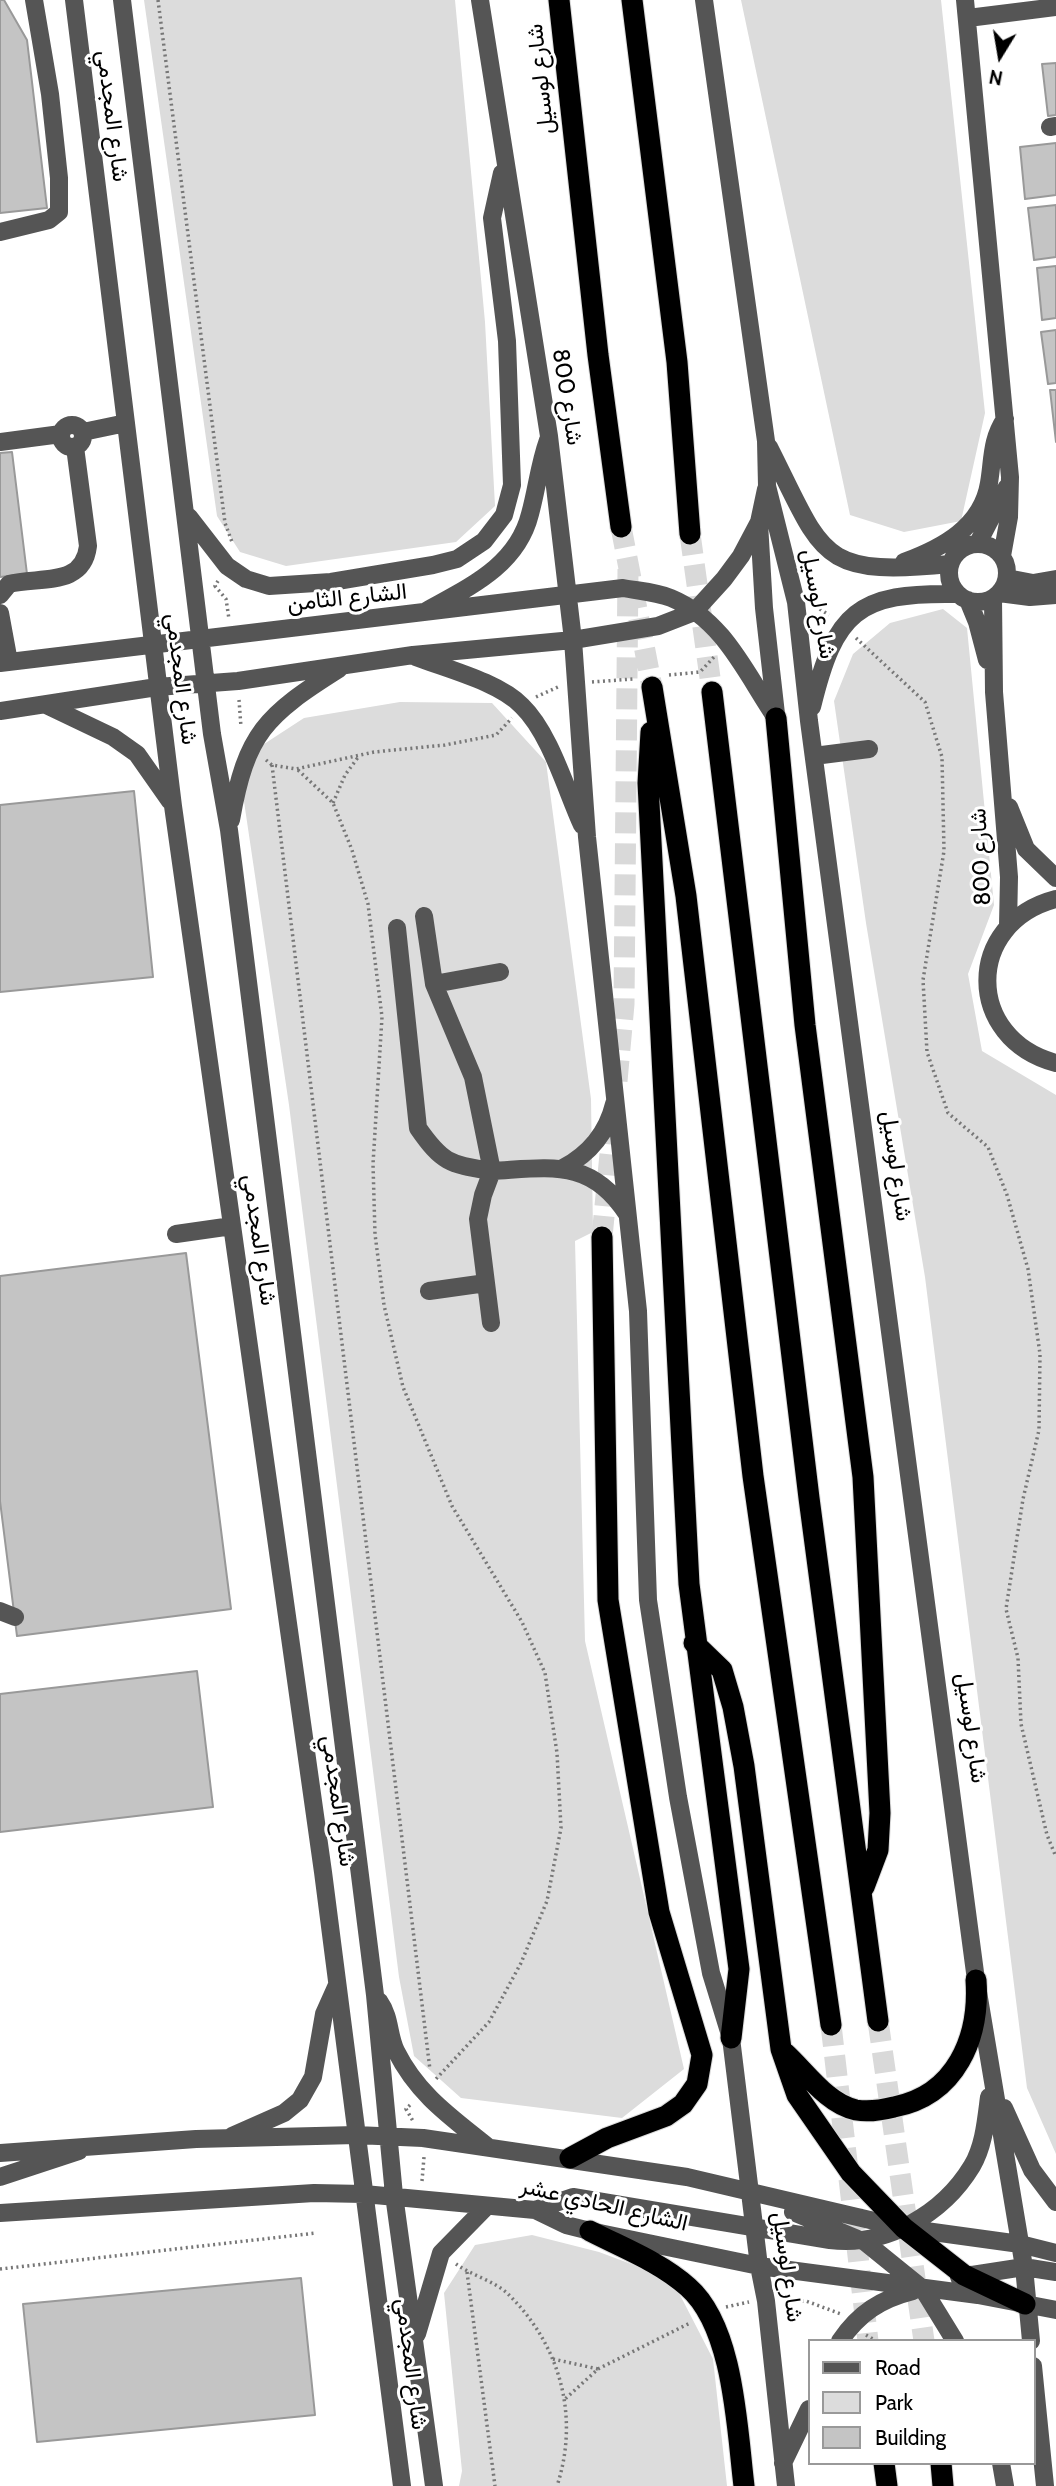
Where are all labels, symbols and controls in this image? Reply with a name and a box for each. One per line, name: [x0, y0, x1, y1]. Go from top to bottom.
north arrow: [965, 21, 1035, 91]
street label: شارع لوسيل: [521, 22, 561, 136]
street label: شارع المجدمي: [90, 49, 134, 183]
text: N: [987, 65, 1005, 90]
street label: شارع 800: [546, 347, 588, 447]
street label: شارع لوسيل: [795, 547, 841, 661]
street label: الشارع الثامن: [286, 578, 408, 618]
street label: شارع المجدمي: [159, 612, 203, 746]
street label: شارع 800: [965, 808, 997, 906]
street label: شارع لوسيل: [875, 1109, 917, 1223]
street label: شارع المجدمي: [236, 1173, 282, 1307]
street label: شارع لوسيل: [950, 1671, 992, 1785]
street label: شارع المجدمي: [315, 1734, 361, 1868]
street label: الشارع الحادي عشر: [518, 2172, 690, 2238]
street label: شارع لوسيل: [766, 2210, 808, 2324]
street label: شارع المجدمي: [389, 2297, 433, 2431]
legend: [808, 2339, 1035, 2465]
text: Road: [875, 2355, 921, 2380]
text: Park: [875, 2390, 913, 2415]
text: Building: [875, 2425, 946, 2450]

